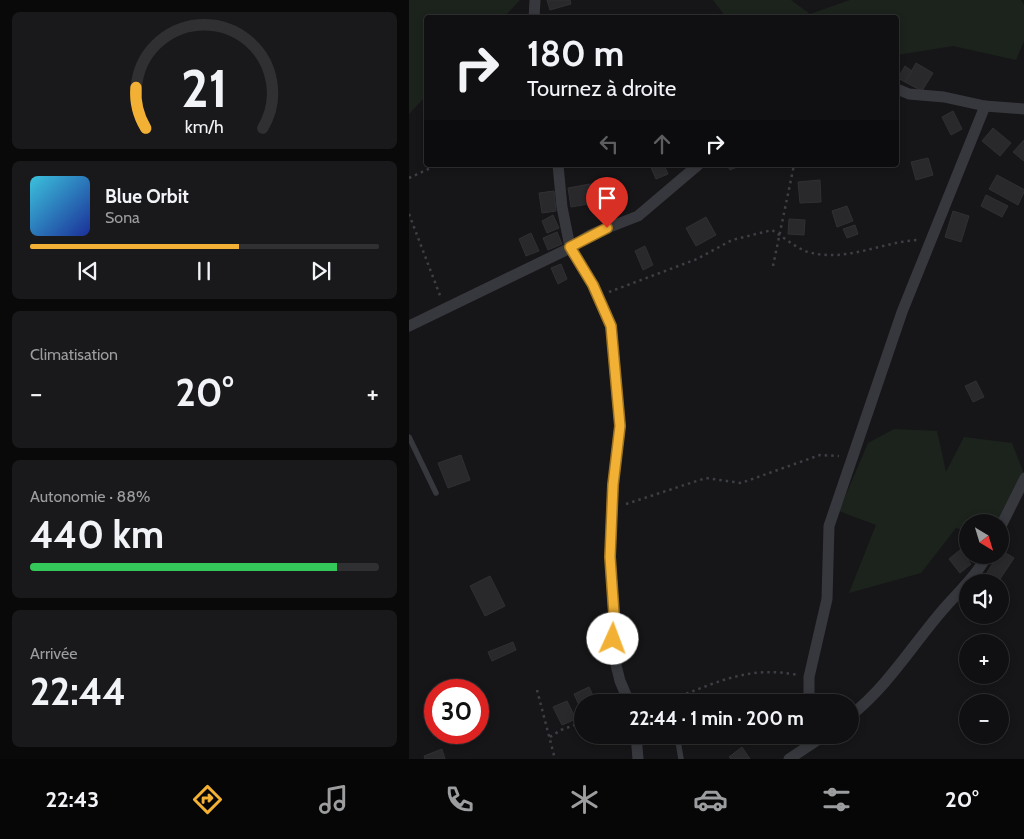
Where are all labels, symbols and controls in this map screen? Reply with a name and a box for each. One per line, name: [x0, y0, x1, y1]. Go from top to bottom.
text: 180 m: [527, 32, 624, 75]
icon: right: [444, 35, 509, 100]
text: 21: [181, 57, 228, 120]
text: Tournez à droite: [527, 75, 676, 102]
text: km/h: [185, 116, 224, 137]
icon: left: [595, 130, 623, 158]
icon: ahead: [648, 130, 676, 158]
icon: right: [701, 130, 729, 158]
pin: [586, 177, 628, 228]
icon: arrive: [593, 184, 621, 212]
text: Blue Orbit: [105, 185, 189, 208]
text: Sona: [105, 208, 140, 227]
icon: previous: [74, 257, 102, 285]
icon: pause: [190, 257, 218, 285]
icon: next: [307, 257, 335, 285]
text: Climatisation: [30, 345, 118, 364]
text: 20°: [176, 369, 233, 416]
text: −: [30, 376, 42, 410]
text: +: [367, 376, 379, 410]
text: Autonomie · 88%: [30, 487, 150, 506]
text: 440 km: [30, 511, 164, 558]
north arrow: [959, 514, 1009, 564]
map controls: [959, 514, 1009, 744]
button: sound: [959, 574, 1009, 624]
position arrow: [586, 612, 638, 664]
button: +: [959, 634, 1009, 684]
text: Arrivée: [30, 644, 77, 663]
text: 22:44: [30, 668, 126, 715]
speed limit sign: 30: [424, 679, 489, 744]
button: −: [959, 694, 1009, 744]
text: 22:44 · 1 min · 200 m: [629, 707, 804, 730]
icon: directions: [190, 782, 225, 817]
icon: music: [316, 782, 351, 817]
icon: phone: [442, 782, 477, 817]
icon: climate: [567, 782, 602, 817]
icon: car: [693, 782, 728, 817]
icon: filters: [819, 782, 854, 817]
text: 22:43: [45, 786, 99, 813]
text: 20°: [945, 786, 979, 813]

